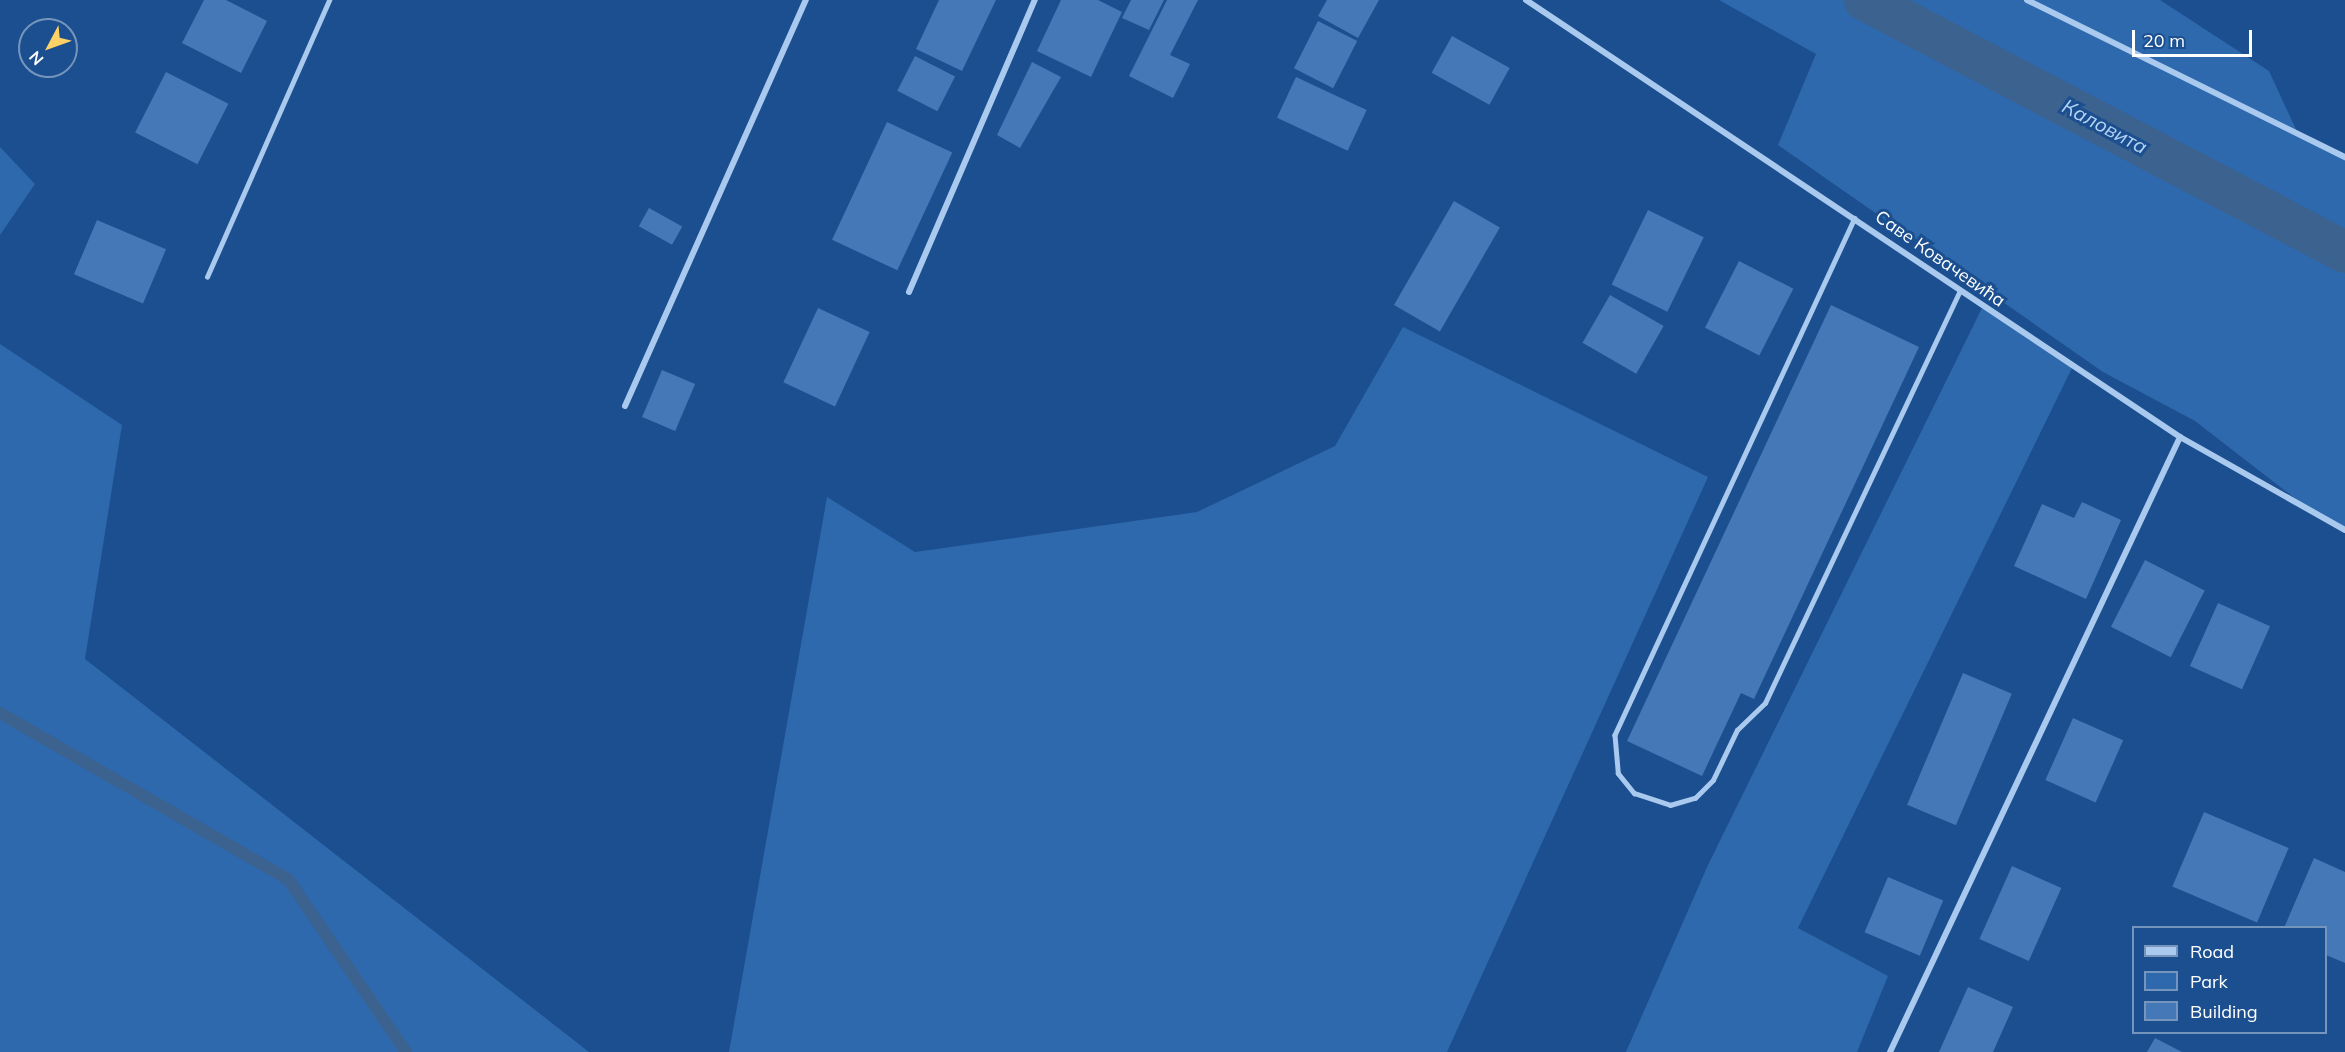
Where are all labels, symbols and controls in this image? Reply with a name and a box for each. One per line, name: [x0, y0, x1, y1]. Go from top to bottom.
north arrow: [18, 18, 78, 78]
scale bar: [2135, 18, 2255, 56]
text: 20 m: [2143, 29, 2185, 52]
text: N: [24, 47, 47, 70]
water label: Каловита: [2058, 94, 2152, 158]
street label: Саве Ковачевића: [1871, 206, 2009, 312]
legend: [2132, 926, 2327, 1034]
text: Road: [2190, 940, 2234, 963]
text: Park: [2190, 970, 2228, 993]
text: Building: [2190, 1000, 2258, 1023]

